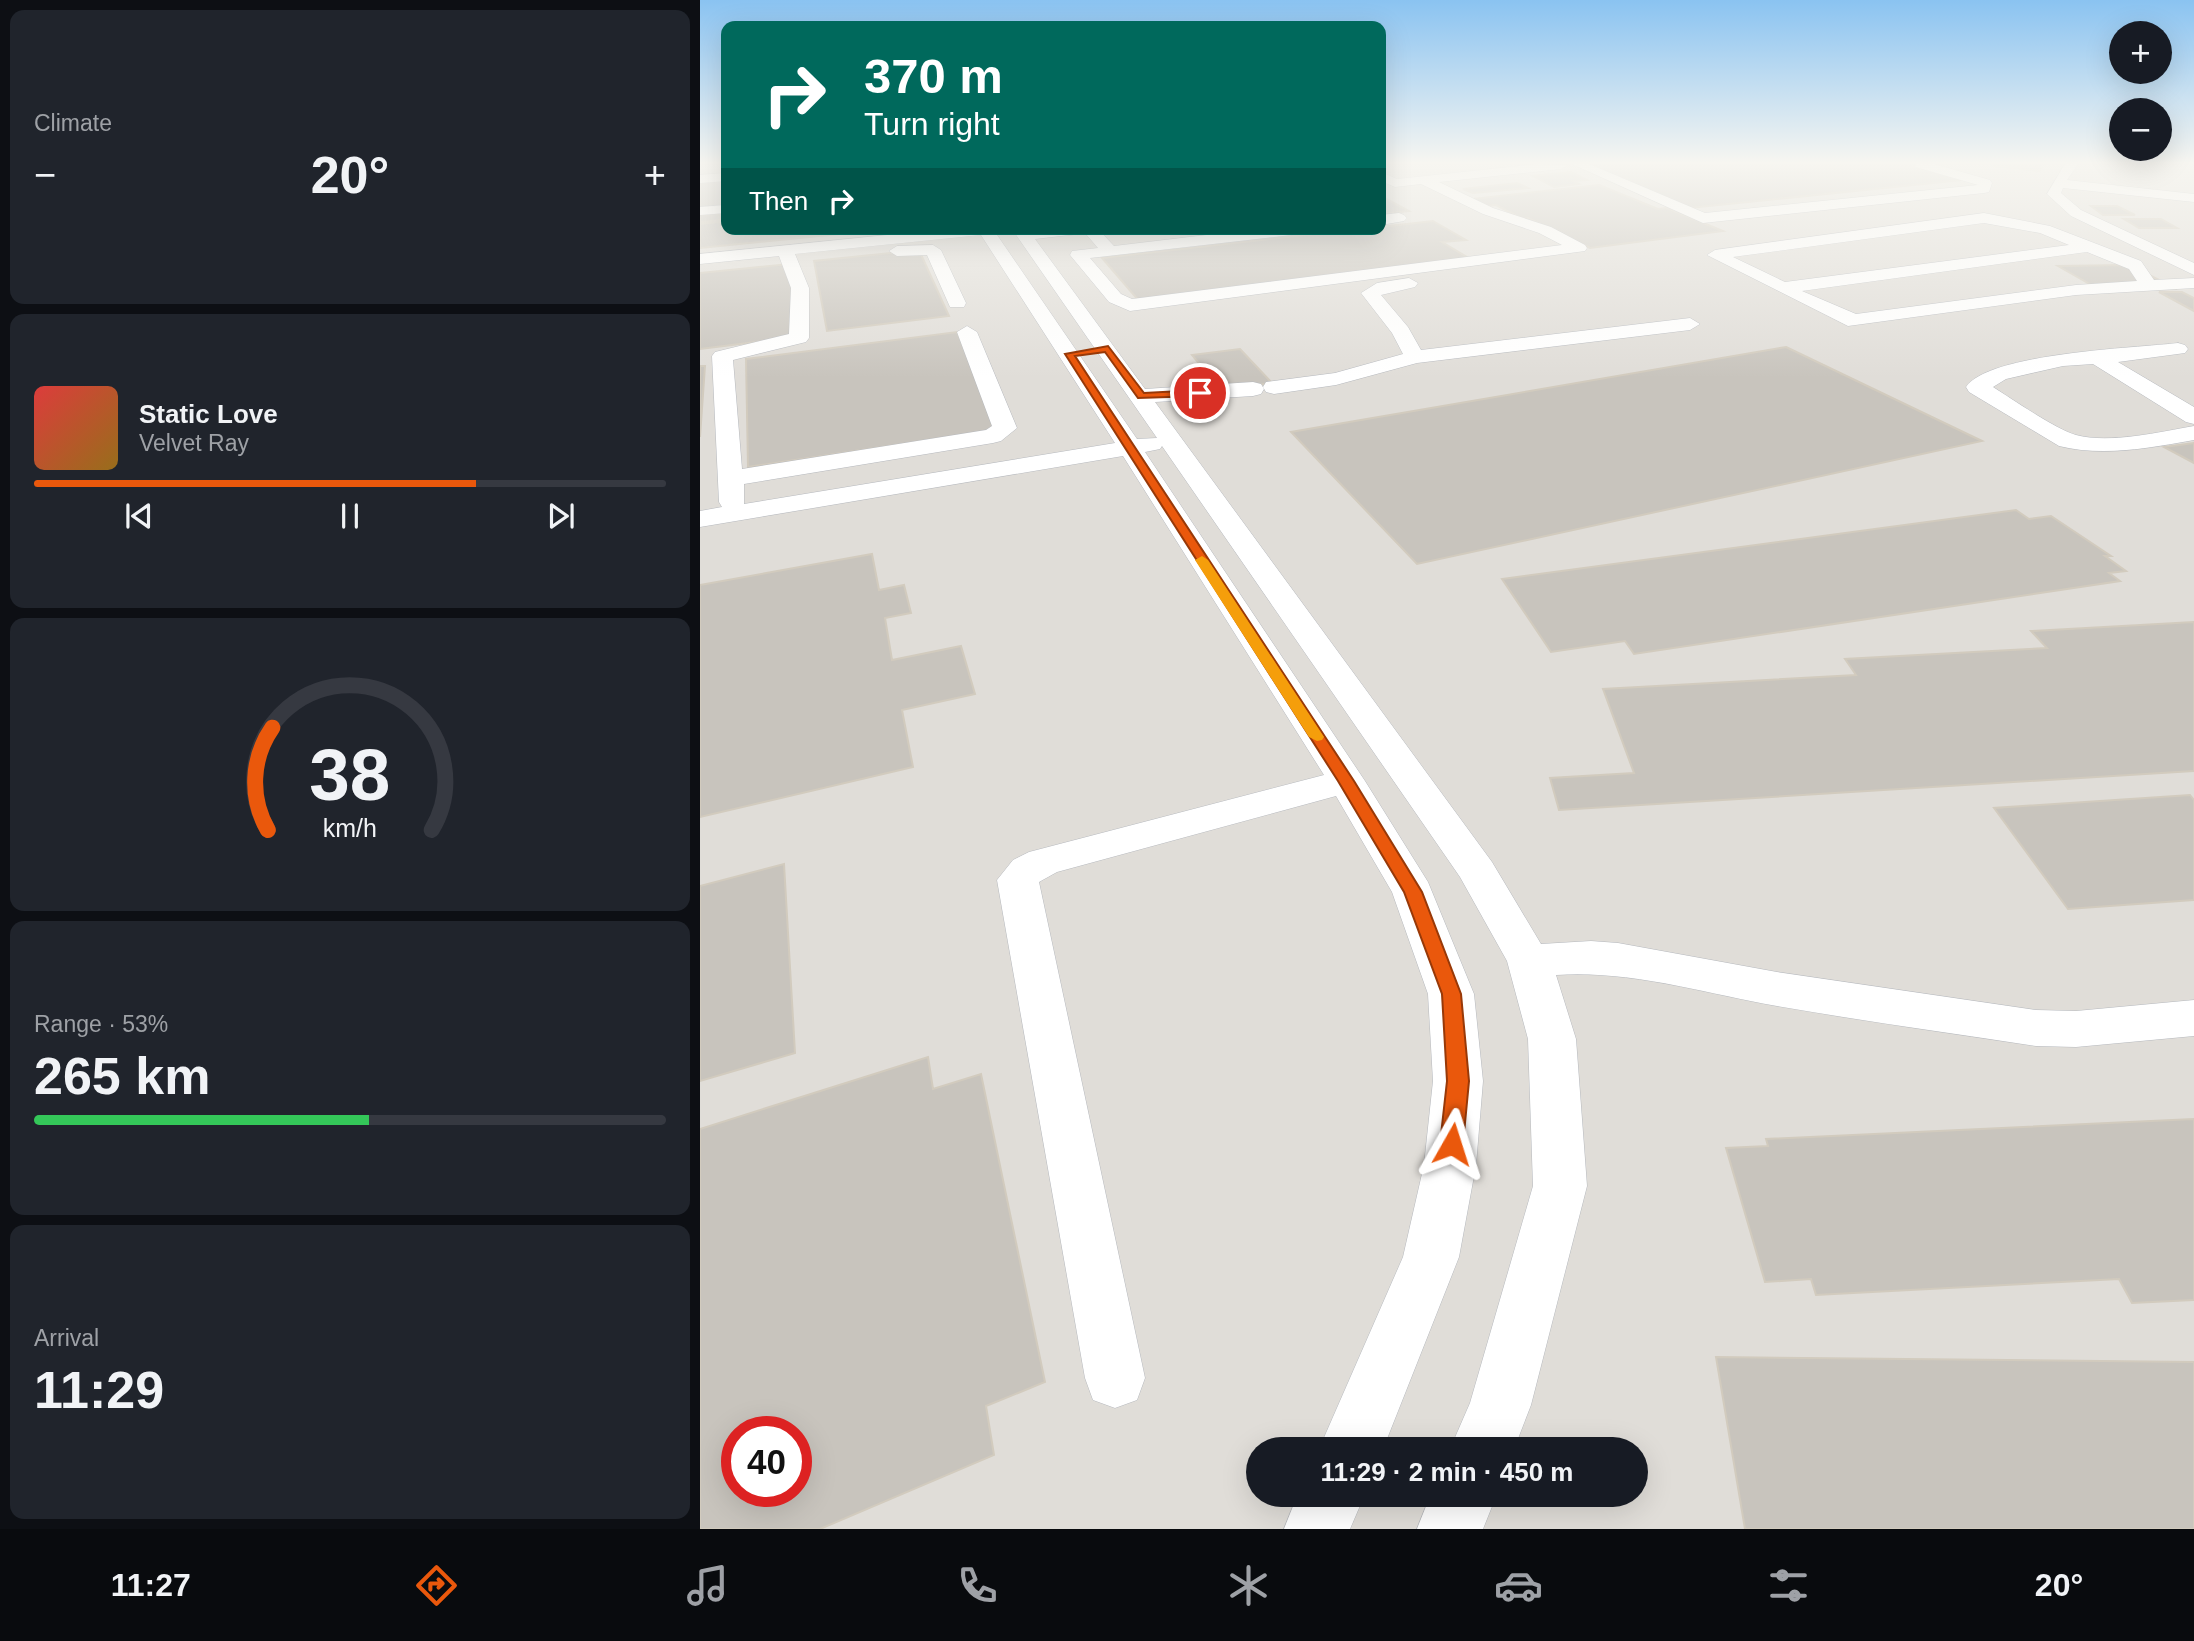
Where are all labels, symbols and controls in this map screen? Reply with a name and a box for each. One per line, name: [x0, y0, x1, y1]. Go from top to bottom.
map controls: [2109, 21, 2172, 161]
button: +: [2109, 21, 2172, 84]
icon: right: [749, 49, 840, 140]
text: 370 m: [864, 49, 1003, 103]
button: −: [2109, 98, 2172, 161]
text: Turn right: [864, 106, 1000, 142]
text: Climate: [34, 110, 112, 136]
text: 20°: [311, 146, 389, 204]
text: −: [34, 154, 56, 196]
text: +: [644, 154, 666, 196]
icon: right: [822, 182, 860, 220]
text: Then: [749, 186, 808, 216]
pin: [1170, 363, 1230, 423]
icon: arrive: [1181, 374, 1219, 412]
text: Static Love: [139, 399, 278, 429]
text: Velvet Ray: [139, 430, 249, 456]
icon: previous: [120, 497, 158, 535]
icon: pause: [331, 497, 369, 535]
icon: next: [542, 497, 580, 535]
text: 38: [310, 735, 390, 816]
text: km/h: [323, 814, 377, 842]
text: Range · 53%: [34, 1011, 168, 1037]
text: 265 km: [34, 1047, 210, 1105]
position arrow: [1415, 1107, 1489, 1181]
text: Arrival: [34, 1325, 99, 1351]
text: 11:29: [34, 1361, 164, 1419]
speed limit sign: 40: [721, 1416, 812, 1507]
text: 11:29 · 2 min · 450 m: [1321, 1457, 1573, 1487]
icon: directions: [412, 1561, 461, 1610]
icon: music: [683, 1561, 732, 1610]
icon: phone: [953, 1561, 1002, 1610]
icon: climate: [1224, 1561, 1273, 1610]
icon: car: [1494, 1561, 1543, 1610]
icon: filters: [1764, 1561, 1813, 1610]
text: 11:27: [111, 1567, 191, 1603]
text: 20°: [2035, 1567, 2083, 1603]

